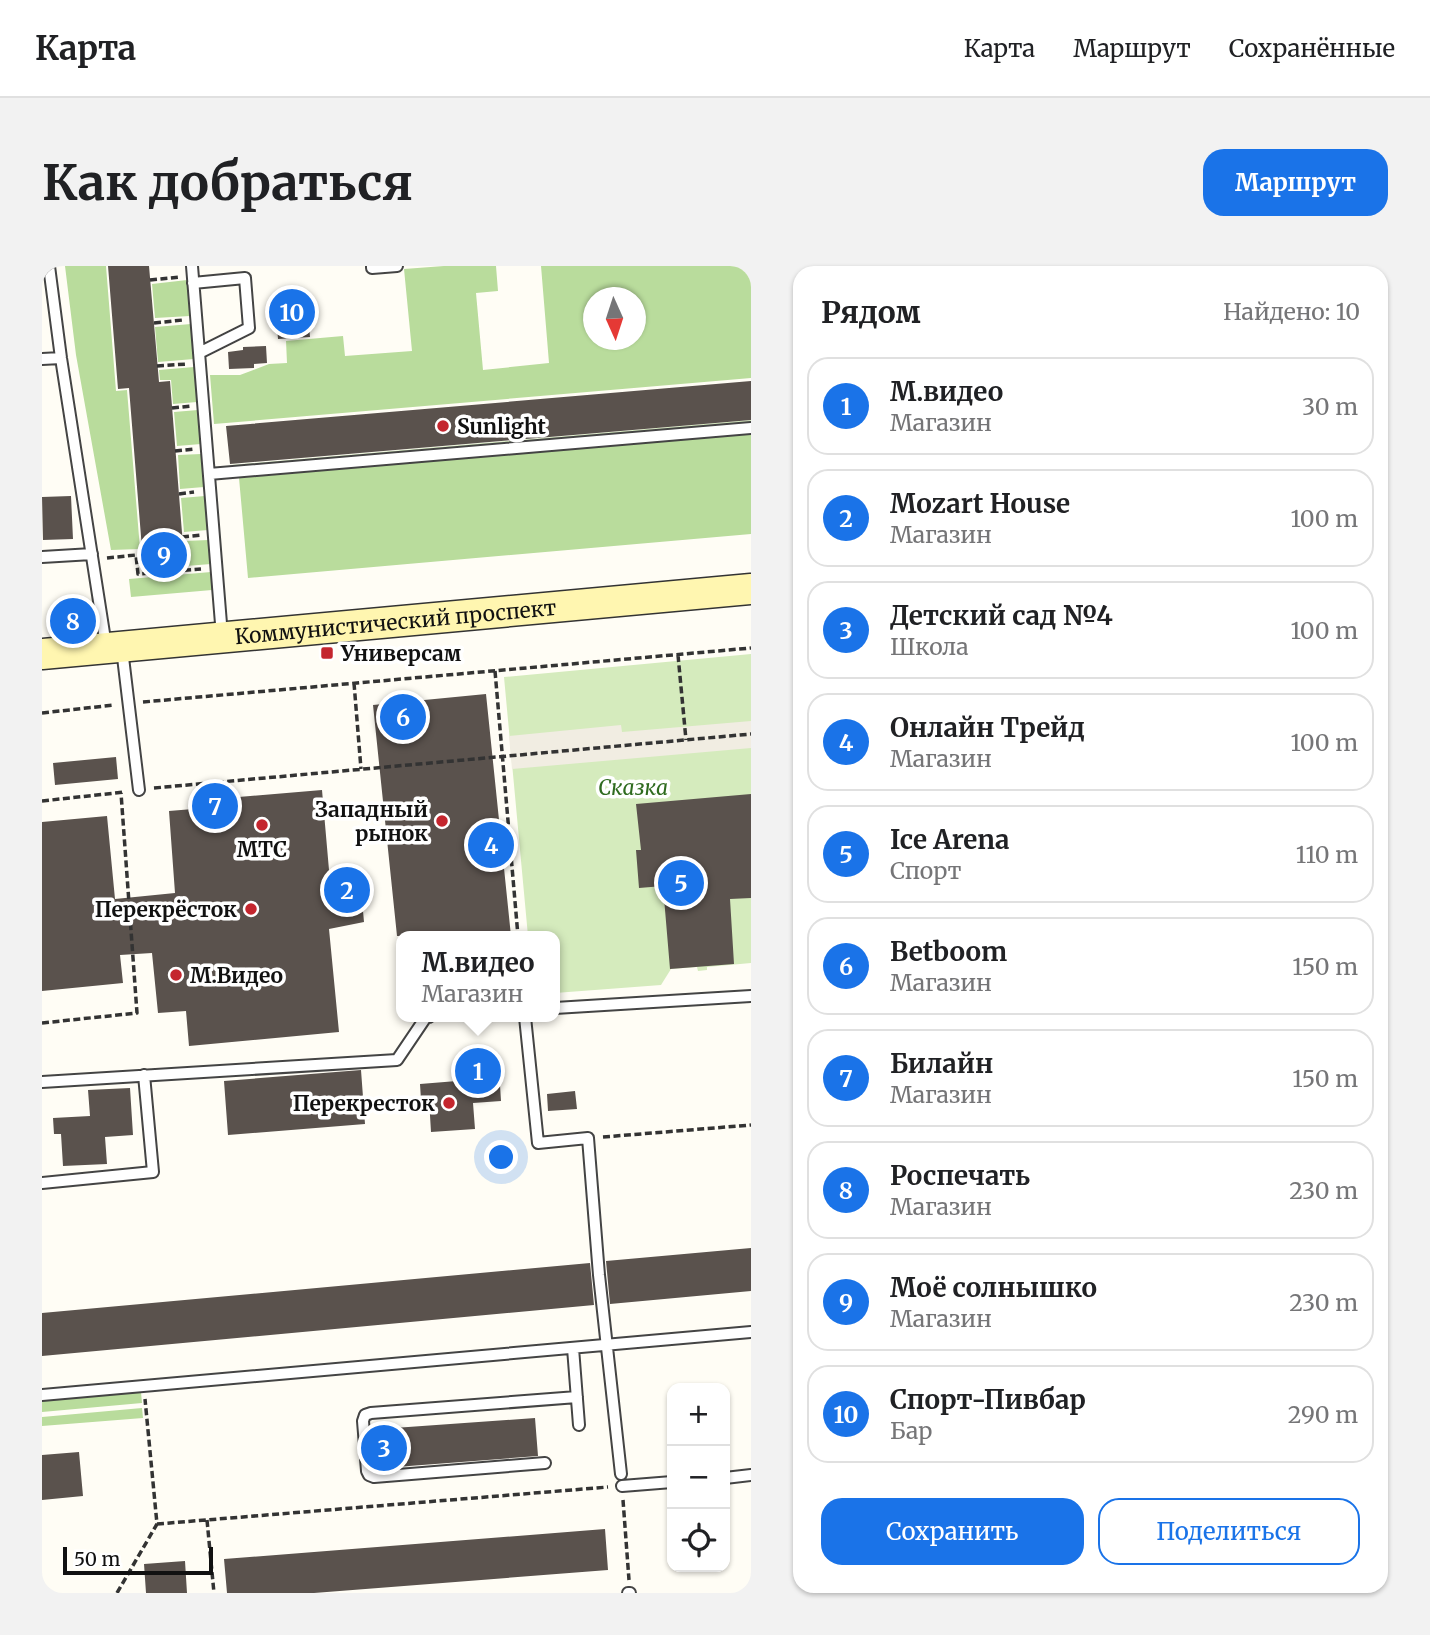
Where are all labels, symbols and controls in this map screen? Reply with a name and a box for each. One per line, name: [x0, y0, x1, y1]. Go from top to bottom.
text: Карта: [35, 28, 136, 69]
text: Карта: [964, 33, 1035, 64]
text: Маршрут: [1073, 33, 1191, 64]
text: Сохранённые: [1229, 33, 1395, 64]
button: Маршрут: [1203, 149, 1388, 216]
text: Как добраться: [42, 152, 413, 213]
pin: 10: [269, 286, 315, 338]
north arrow: [583, 287, 646, 350]
text: Рядом: [821, 293, 921, 331]
text: Найдено: 10: [1223, 297, 1360, 326]
text: М.видео: [890, 375, 1003, 408]
text: 1: [841, 392, 851, 421]
text: 30 m: [1302, 392, 1358, 421]
text: Магазин: [890, 408, 992, 437]
place label: Sunlight: [457, 413, 547, 440]
marker: Sunlight: [435, 418, 451, 434]
text: Mozart House: [890, 487, 1070, 520]
text: 2: [839, 504, 853, 533]
text: 100 m: [1290, 504, 1358, 533]
text: Магазин: [890, 520, 992, 549]
pin: 9: [141, 529, 187, 581]
street label: Коммунистический проспект: [234, 593, 558, 650]
pin: 8: [50, 595, 96, 647]
text: Детский сад №4: [890, 599, 1113, 632]
text: 3: [839, 616, 853, 645]
text: 100 m: [1290, 616, 1358, 645]
text: Школа: [890, 632, 969, 661]
place label: Универсам: [340, 640, 462, 667]
marker: Универсам: [319, 645, 335, 661]
pin: 6: [380, 691, 426, 743]
text: Онлайн Трейд: [890, 711, 1085, 744]
text: 4: [839, 728, 853, 757]
text: 100 m: [1290, 728, 1358, 757]
text: Магазин: [890, 744, 992, 773]
park label: Сказка: [598, 774, 668, 801]
pin: 7: [192, 780, 238, 832]
place label: Западный рынок: [315, 796, 428, 847]
marker: Западный рынок: [434, 813, 450, 829]
marker: МТС: [254, 817, 270, 833]
pin: 4: [468, 819, 514, 871]
text: Ice Arena: [890, 823, 1009, 856]
place label: МТС: [237, 836, 287, 863]
text: 5: [839, 840, 853, 869]
text: 110 m: [1296, 840, 1358, 869]
text: Спорт: [890, 856, 961, 885]
pin: 5: [658, 857, 704, 909]
pin: 2: [324, 864, 370, 916]
place label: Перекрёсток: [95, 896, 237, 923]
marker: Перекрёсток: [243, 901, 259, 917]
popup: [396, 931, 560, 1022]
text: Betboom: [890, 935, 1007, 968]
text: М.видео: [421, 946, 535, 979]
text: 6: [839, 952, 853, 981]
text: 150 m: [1292, 952, 1358, 981]
place label: М.Видео: [190, 962, 283, 989]
marker: М.Видео: [168, 967, 184, 983]
text: Магазин: [890, 968, 992, 997]
text: Магазин: [421, 979, 523, 1008]
pin: 1: [455, 1045, 501, 1097]
text: Билайн: [890, 1047, 993, 1080]
text: 7: [839, 1064, 853, 1093]
text: 150 m: [1292, 1064, 1358, 1093]
text: Магазин: [890, 1080, 992, 1109]
place label: Перекресток: [293, 1090, 435, 1117]
marker: Перекресток: [441, 1095, 457, 1111]
your location: [484, 1140, 518, 1174]
text: Роспечать: [890, 1159, 1030, 1192]
text: 8: [839, 1176, 853, 1205]
text: 230 m: [1289, 1176, 1358, 1205]
text: Магазин: [890, 1192, 992, 1221]
text: Моё солнышко: [890, 1271, 1097, 1304]
text: 9: [839, 1288, 853, 1317]
text: 230 m: [1289, 1288, 1358, 1317]
text: Магазин: [890, 1304, 992, 1333]
map controls: [667, 1383, 730, 1572]
button: +: [667, 1383, 730, 1446]
text: Спорт-Пивбар: [890, 1383, 1086, 1416]
text: 10: [834, 1400, 858, 1429]
text: 290 m: [1288, 1400, 1358, 1429]
text: Бар: [890, 1416, 932, 1445]
pin: 3: [361, 1422, 407, 1474]
button: −: [667, 1446, 730, 1509]
button: Сохранить: [821, 1498, 1084, 1565]
button: Поделиться: [1098, 1498, 1360, 1565]
button: locate: [667, 1509, 730, 1572]
scale bar: [63, 1544, 214, 1576]
text: 50 m: [74, 1547, 120, 1571]

